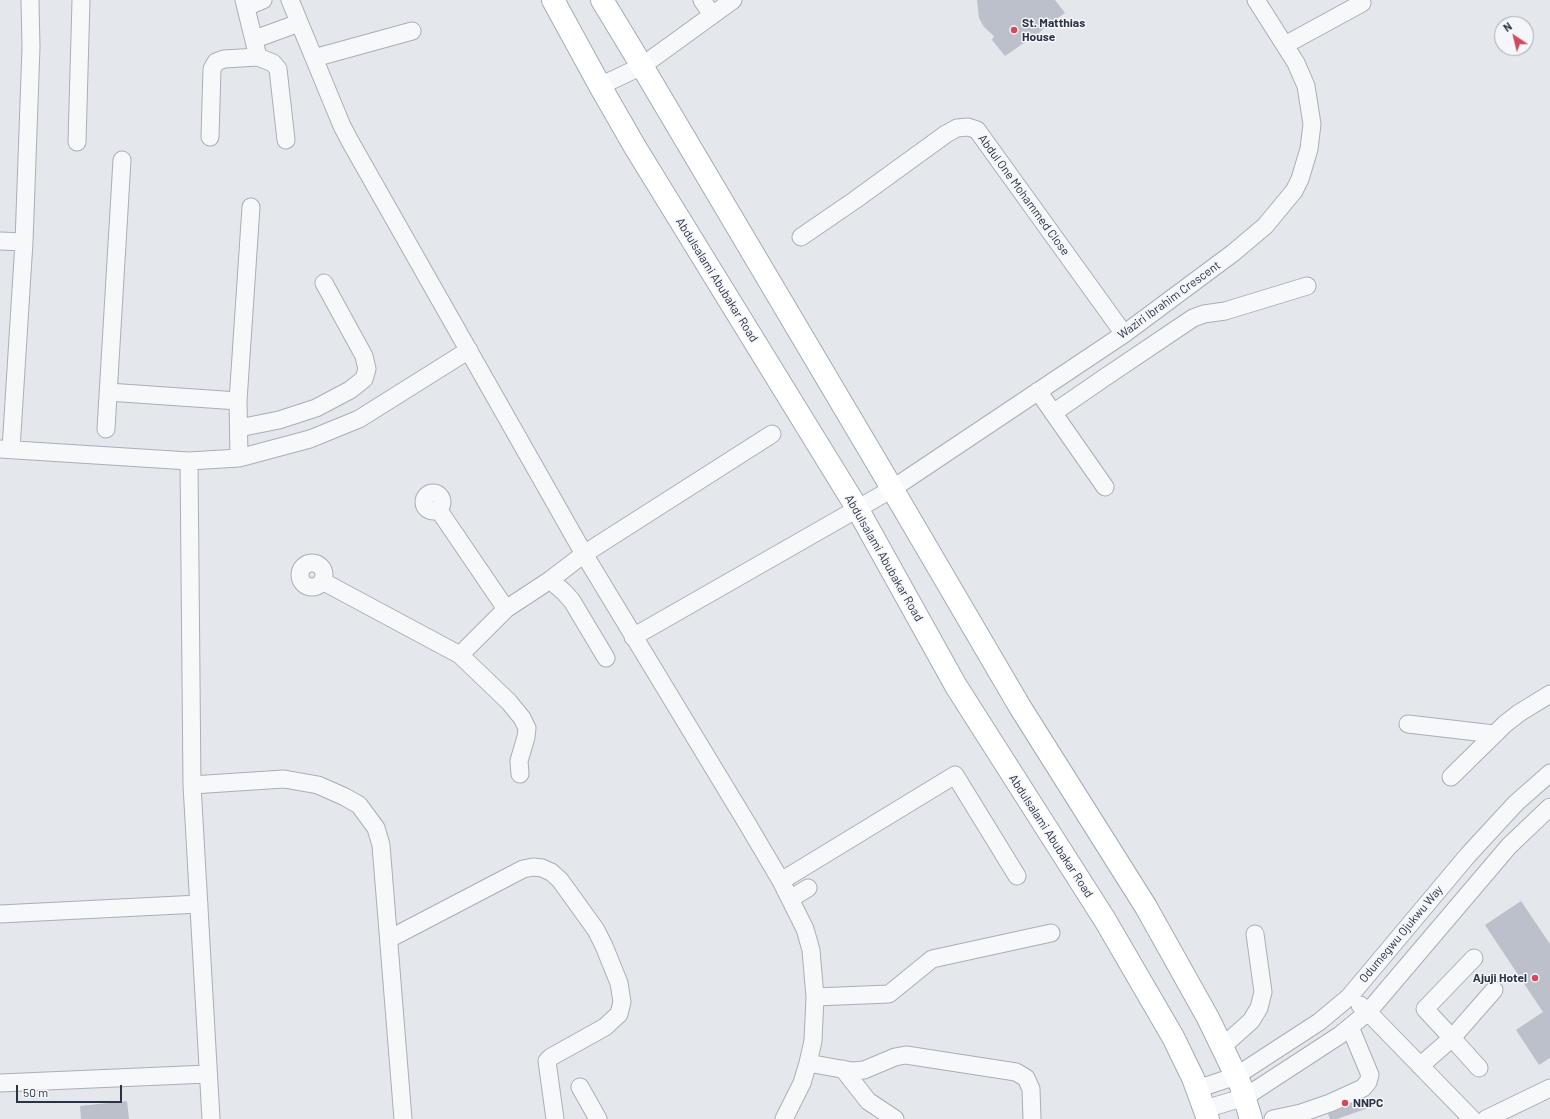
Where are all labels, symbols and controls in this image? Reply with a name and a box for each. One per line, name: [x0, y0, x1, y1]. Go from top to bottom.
place label: St. Matthias House: [1022, 16, 1085, 44]
north arrow: [1494, 16, 1534, 56]
text: N: [1501, 19, 1514, 34]
marker: St. Matthias House: [1009, 25, 1019, 35]
street label: Abdul One Mohammed Close: [975, 132, 1073, 258]
street label: Abdulsalami Abubakar Road: [673, 215, 761, 345]
street label: Waziri Ibrahim Crescent: [1115, 258, 1223, 342]
street label: Abdulsalami Abubakar Road: [842, 492, 926, 624]
street label: Abdulsalami Abubakar Road: [1006, 772, 1096, 900]
street label: Odumegwu Ojukwu Way: [1356, 882, 1446, 986]
place label: Ajuji Hotel: [1473, 971, 1527, 985]
marker: Ajuji Hotel: [1530, 973, 1540, 983]
scale bar: [18, 1077, 124, 1103]
text: 50 m: [23, 1085, 48, 1099]
place label: NNPC: [1353, 1096, 1383, 1110]
marker: NNPC: [1340, 1098, 1350, 1108]

